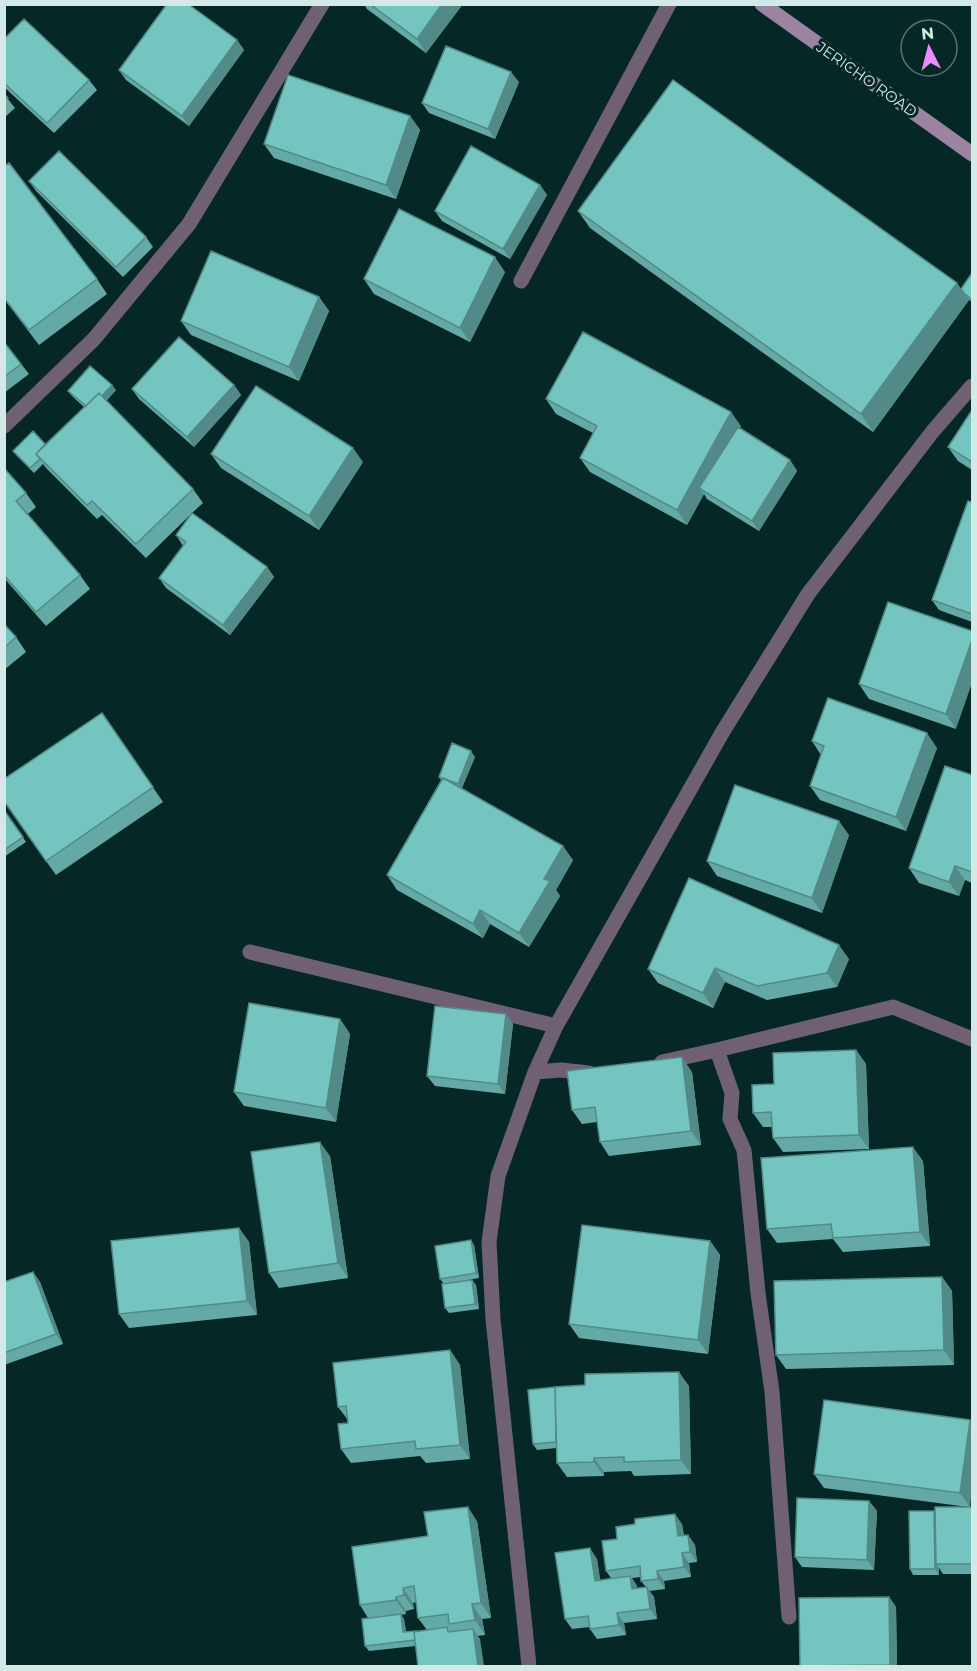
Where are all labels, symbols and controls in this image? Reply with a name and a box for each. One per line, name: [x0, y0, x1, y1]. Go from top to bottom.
north arrow: [899, 18, 959, 78]
text: N: [920, 23, 935, 44]
street label: JERICHO ROAD: [812, 37, 921, 121]

